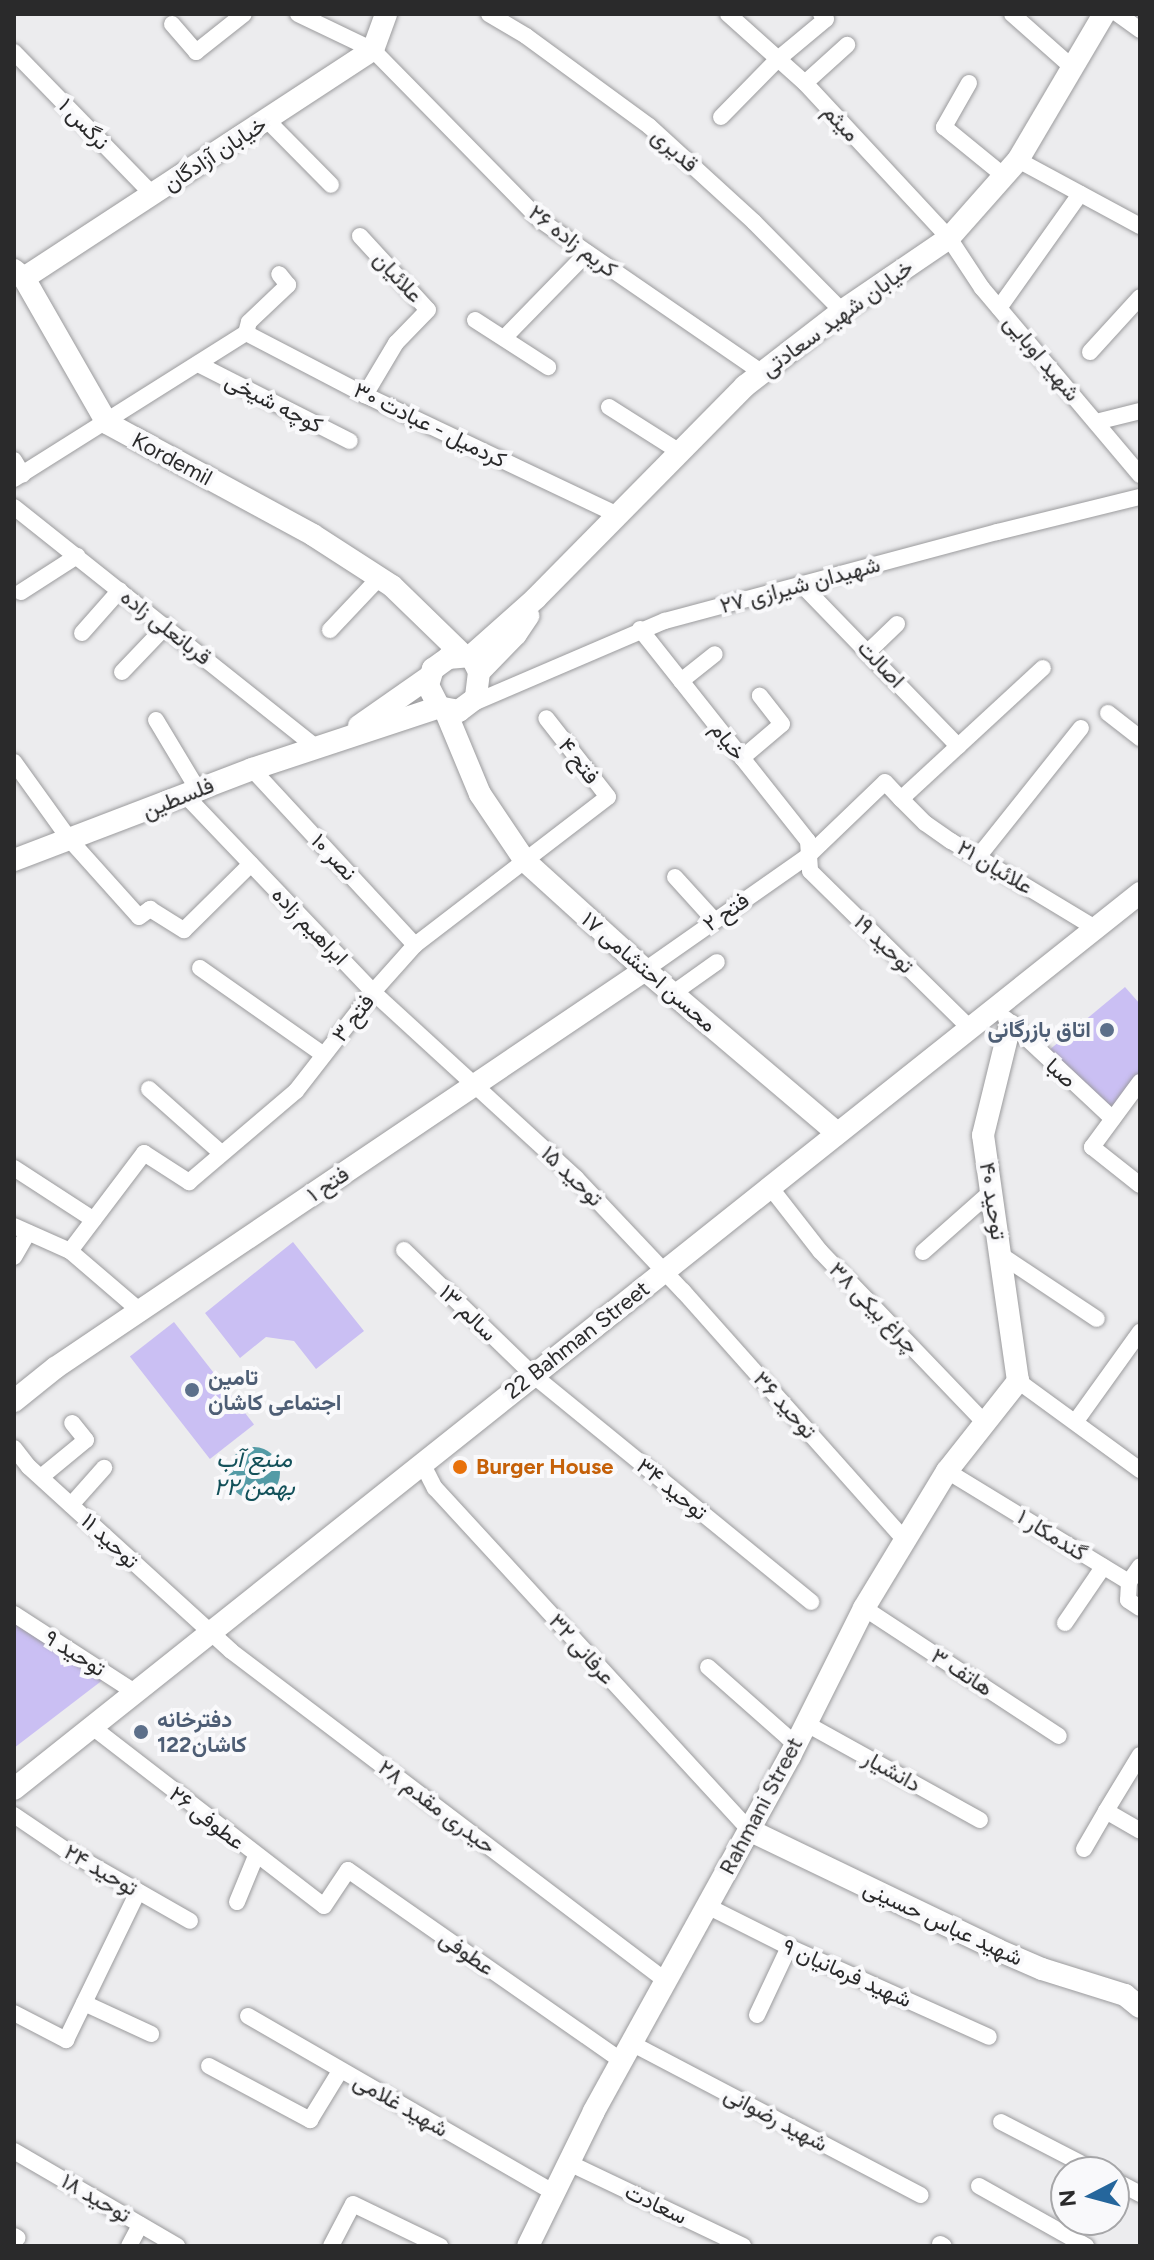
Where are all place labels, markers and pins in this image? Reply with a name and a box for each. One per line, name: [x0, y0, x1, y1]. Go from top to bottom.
place label: اتاق بازرگانی: [988, 1017, 1091, 1043]
marker: اتاق بازرگانی: [1098, 1021, 1116, 1039]
place label: تامین اجتماعی کاشان: [208, 1364, 342, 1416]
marker: تامین اجتماعی کاشان: [183, 1381, 201, 1399]
place label: Burger House: [476, 1454, 613, 1480]
marker: Burger House: [451, 1458, 469, 1476]
place label: دفترخانه 122کاشان: [157, 1706, 247, 1758]
marker: دفترخانه 122کاشان: [132, 1723, 150, 1741]

